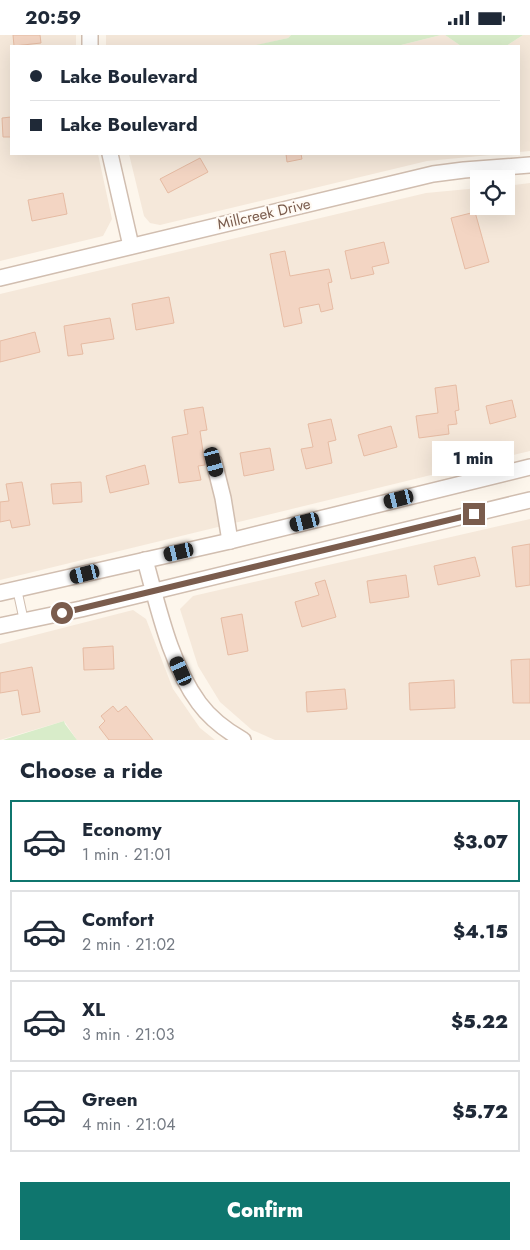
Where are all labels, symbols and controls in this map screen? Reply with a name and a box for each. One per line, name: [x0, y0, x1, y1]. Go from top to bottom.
text: 20:59: [25, 4, 81, 31]
text: Lake Boulevard: [60, 63, 198, 90]
text: Lake Boulevard: [60, 111, 198, 138]
map controls: [470, 170, 515, 215]
button: locate: [470, 170, 515, 215]
street label: Millcreek Drive: [215, 193, 313, 235]
callout: 1 min: [433, 441, 515, 477]
car: [202, 446, 225, 478]
text: 1 min: [453, 447, 493, 470]
car: [382, 488, 415, 510]
route end: [463, 503, 485, 525]
car: [288, 511, 321, 533]
car: [162, 541, 195, 563]
car: [68, 563, 101, 585]
route start: [51, 602, 73, 624]
car: [168, 654, 193, 688]
text: Choose a ride: [20, 754, 163, 786]
text: Economy: [82, 816, 162, 843]
icon: car: [22, 819, 67, 864]
text: $3.07: [453, 828, 508, 855]
text: 1 min · 21:01: [82, 843, 171, 866]
text: Comfort: [82, 906, 154, 933]
icon: car: [22, 909, 67, 954]
text: $4.15: [453, 918, 508, 945]
text: 2 min · 21:02: [82, 933, 175, 956]
text: XL: [82, 996, 105, 1023]
icon: car: [22, 999, 67, 1044]
text: $5.22: [451, 1008, 508, 1035]
text: 3 min · 21:03: [82, 1023, 174, 1046]
text: Green: [82, 1086, 138, 1113]
icon: car: [22, 1089, 67, 1134]
text: $5.72: [452, 1098, 508, 1125]
text: 4 min · 21:04: [82, 1113, 176, 1136]
button: Confirm: [20, 1182, 510, 1240]

